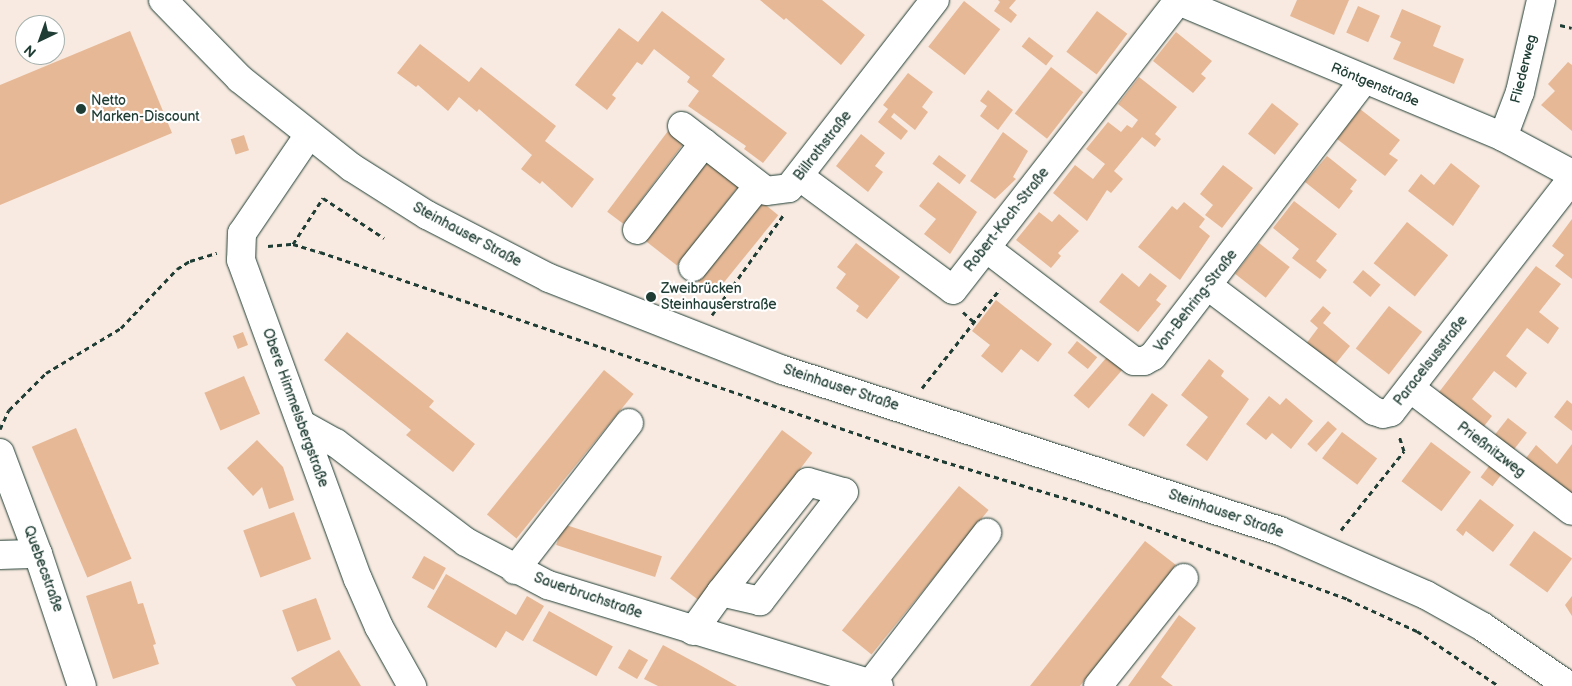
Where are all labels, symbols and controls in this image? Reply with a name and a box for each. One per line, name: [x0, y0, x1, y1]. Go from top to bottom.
north arrow: [15, 15, 65, 65]
street label: Fliederweg: [1507, 33, 1541, 105]
text: N: [21, 41, 40, 61]
street label: Röntgenstraße: [1328, 60, 1422, 110]
place label: Netto Marken-Discount: [91, 93, 200, 125]
marker: Netto Marken-Discount: [75, 103, 87, 115]
street label: Billrothstraße: [791, 108, 855, 184]
street label: Robert-Koch-Straße: [961, 165, 1053, 275]
street label: Steinhauser Straße: [410, 199, 524, 271]
street label: Von-Behring-Straße: [1151, 247, 1241, 355]
place label: Zweibrücken Steinhauserstraße: [661, 281, 777, 314]
marker: Zweibrücken Steinhauserstraße: [645, 291, 657, 303]
street label: Paracelsusstraße: [1391, 313, 1471, 409]
street label: Obere Himmelsbergstraße: [258, 326, 332, 490]
street label: Steinhauser Straße: [781, 361, 901, 415]
street label: Prießnitzweg: [1454, 419, 1528, 481]
street label: Steinhauser Straße: [1166, 486, 1286, 542]
street label: Quebecstraße: [20, 524, 66, 614]
street label: Sauerbruchstraße: [532, 570, 644, 622]

